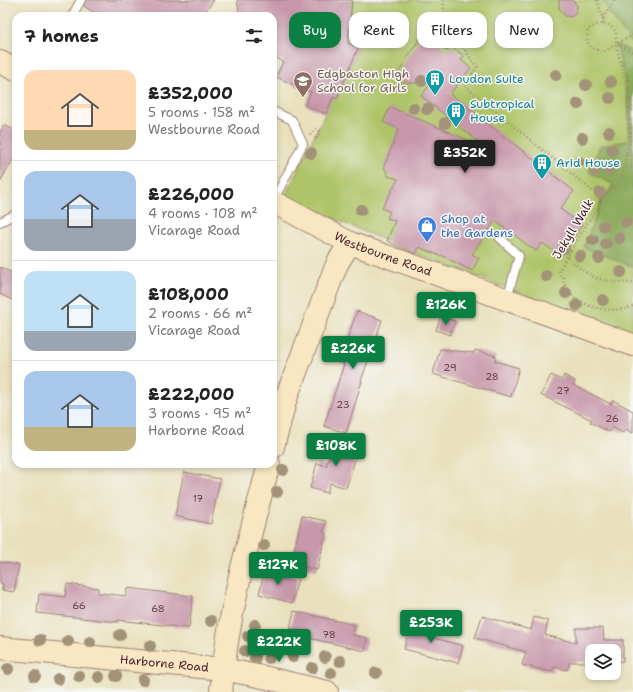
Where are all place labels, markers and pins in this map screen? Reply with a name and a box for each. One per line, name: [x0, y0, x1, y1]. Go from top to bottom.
place label: Edgbaston High School for Girls: [317, 66, 409, 96]
building icon: Loudon Suite: [424, 68, 446, 96]
school or university icon: Edgbaston High School for Girls: [292, 70, 314, 98]
place label: Loudon Suite: [449, 71, 524, 87]
place label: Subtropical House: [470, 96, 535, 126]
building icon: Subtropical House: [445, 100, 467, 128]
pin: £352K: [437, 140, 493, 174]
building icon: Arid House: [531, 152, 553, 180]
place label: Arid House: [556, 155, 620, 171]
place label: Shop at the Gardens: [441, 211, 513, 241]
shop icon: Shop at the Gardens: [416, 215, 438, 243]
pin: £126K: [418, 292, 474, 326]
pin: £226K: [325, 336, 381, 370]
pin: £108K: [308, 433, 364, 467]
pin: £127K: [250, 552, 306, 586]
pin: £253K: [403, 610, 459, 644]
pin: £222K: [251, 629, 307, 663]

